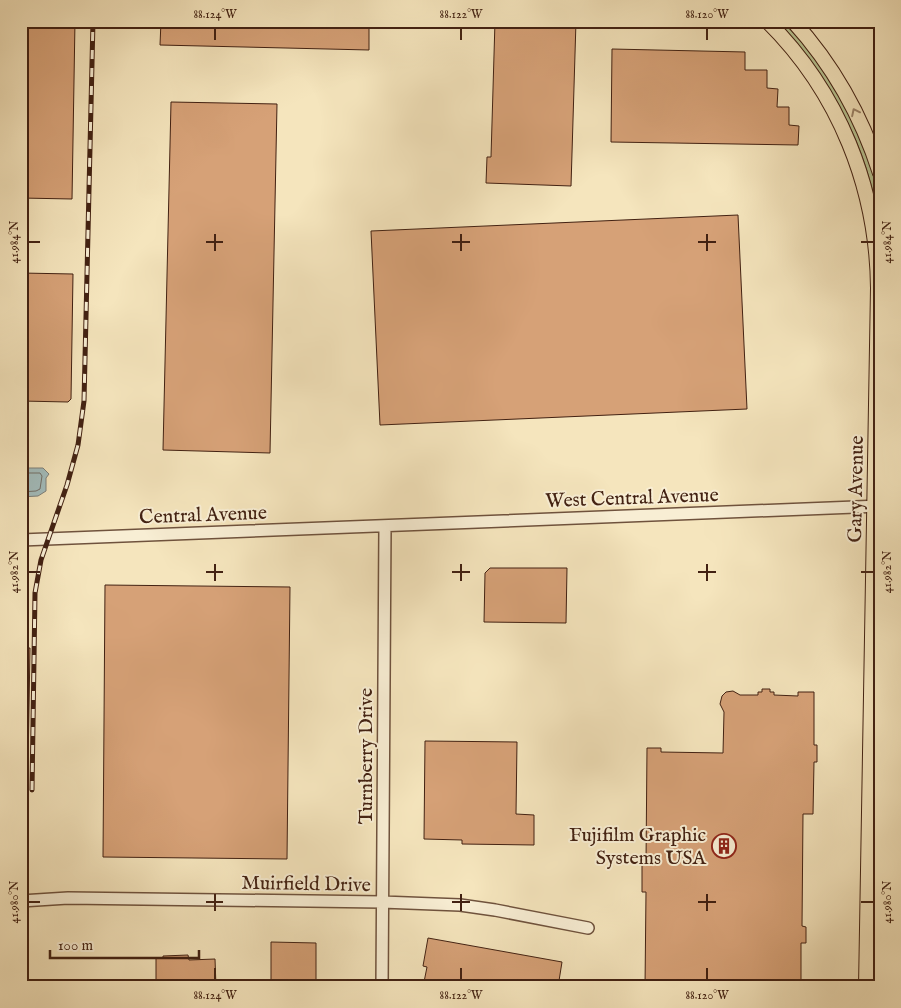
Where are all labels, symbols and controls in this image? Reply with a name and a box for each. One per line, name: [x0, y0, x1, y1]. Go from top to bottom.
text: 88.124°W: [193, 7, 237, 22]
text: 88.122°W: [440, 7, 483, 22]
text: 88.120°W: [685, 7, 729, 22]
one-way arrow: [851, 108, 861, 117]
text: 41.984°N: [7, 220, 22, 263]
text: 41.984°N: [880, 220, 895, 263]
street label: Gary Avenue: [843, 435, 870, 543]
street label: West Central Avenue: [545, 483, 719, 514]
street label: Central Avenue: [139, 501, 267, 530]
text: 41.982°N: [7, 550, 22, 593]
text: 41.982°N: [880, 550, 895, 593]
street label: Turnberry Drive: [354, 688, 379, 824]
place label: Fujifilm Graphic Systems USA: [569, 823, 706, 871]
building icon: Fujifilm Graphic Systems USA: [711, 833, 737, 859]
street label: Muirfield Drive: [241, 871, 371, 898]
text: 41.980°N: [7, 880, 22, 923]
text: 41.980°N: [880, 880, 895, 923]
scale bar: [50, 928, 199, 960]
text: 100 m: [58, 936, 94, 955]
text: 88.124°W: [193, 988, 237, 1003]
text: 88.122°W: [440, 988, 483, 1003]
text: 88.120°W: [685, 988, 729, 1003]

